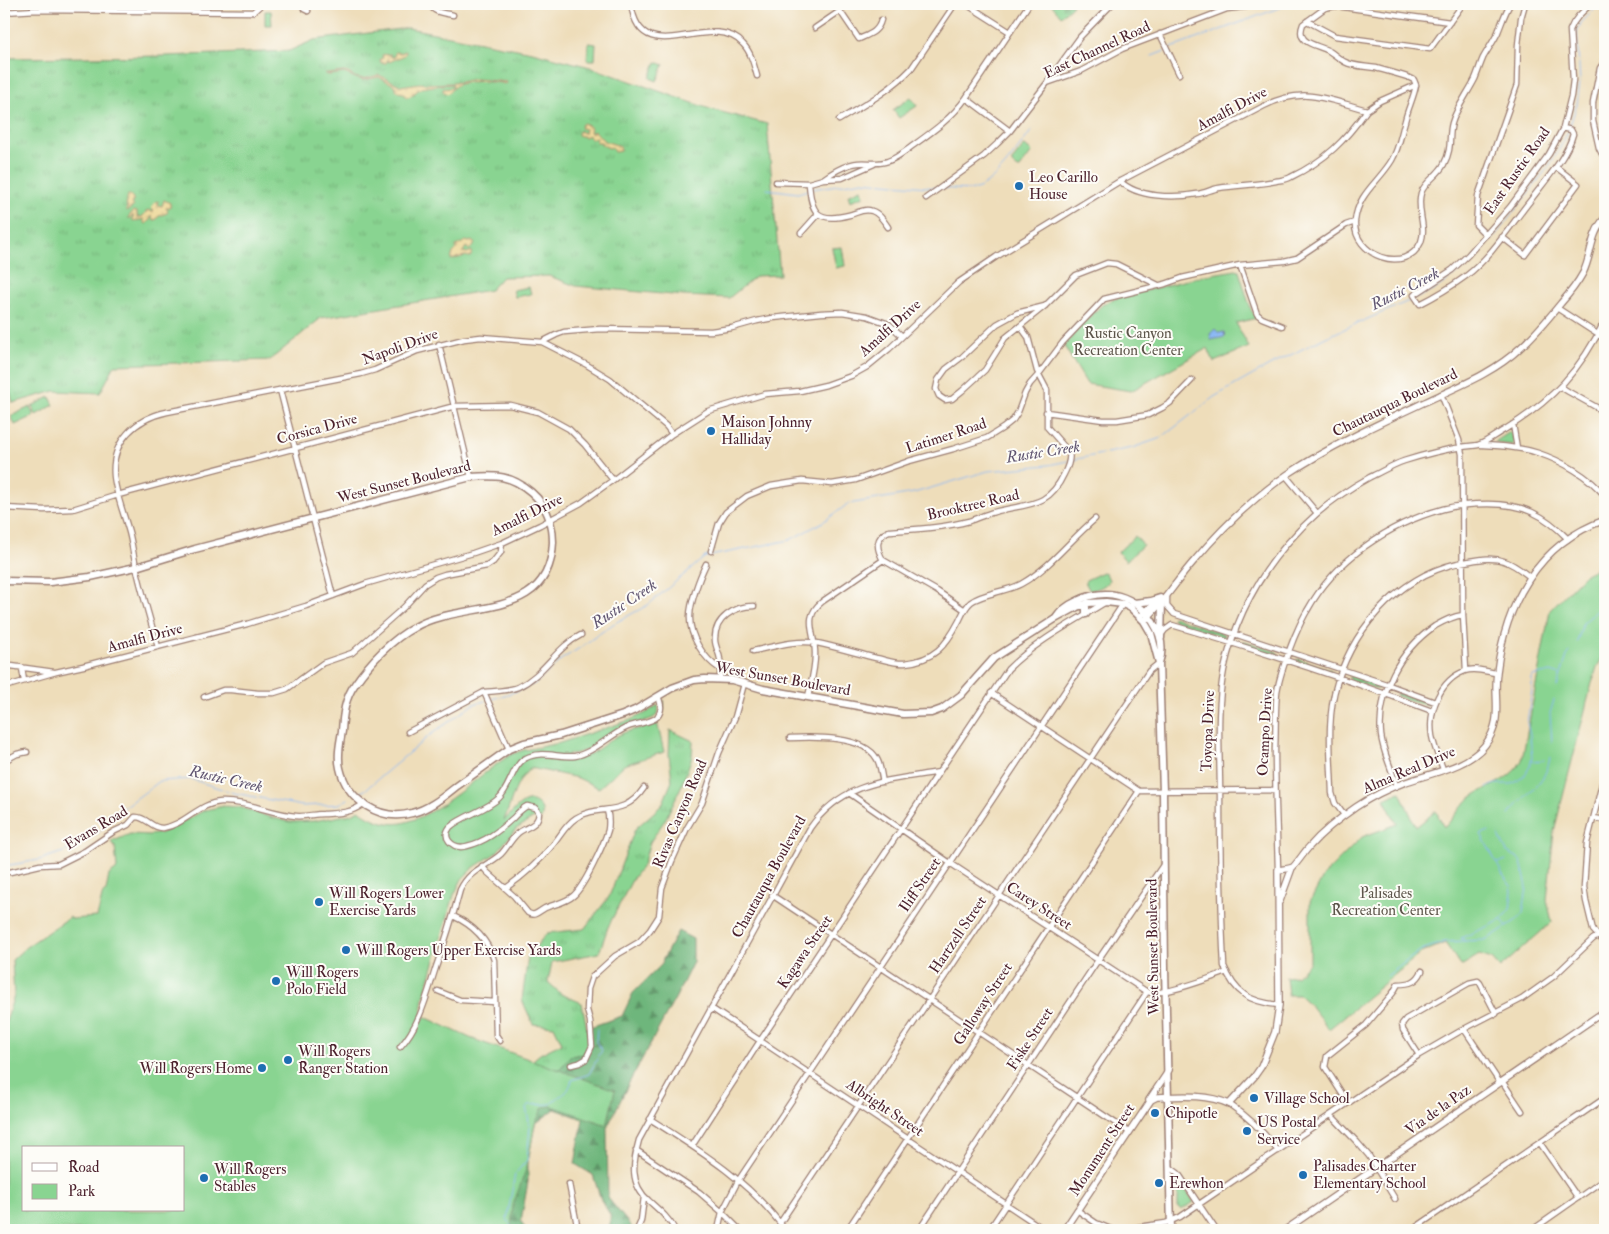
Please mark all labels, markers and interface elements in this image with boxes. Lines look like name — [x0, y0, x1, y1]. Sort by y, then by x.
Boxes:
street label: East Channel Road — [1041, 17, 1154, 83]
street label: Amalfi Drive — [1193, 83, 1270, 136]
street label: East Rustic Road — [1480, 123, 1555, 219]
place label: Leo Carillo House — [1029, 168, 1098, 204]
marker: Leo Carillo House — [1013, 180, 1025, 192]
water label: Rustic Creek — [1366, 263, 1443, 315]
street label: Amalfi Drive — [854, 295, 925, 361]
park label: Rustic Canyon Recreation Center — [1073, 324, 1183, 360]
street label: Napoli Drive — [359, 325, 441, 370]
street label: Chautauqua Boulevard — [1329, 364, 1461, 442]
street label: Corsica Drive — [275, 409, 359, 449]
place label: Maison Johnny Halliday — [721, 413, 812, 449]
street label: Latimer Road — [903, 414, 989, 458]
marker: Maison Johnny Halliday — [705, 425, 717, 437]
water label: Rustic Creek — [1004, 436, 1082, 468]
street label: West Sunset Boulevard — [334, 456, 473, 508]
street label: Brooktree Road — [925, 485, 1022, 525]
street label: Amalfi Drive — [487, 490, 566, 541]
water label: Rustic Creek — [587, 575, 661, 634]
street label: Amalfi Drive — [104, 619, 185, 657]
street label: West Sunset Boulevard — [713, 658, 853, 700]
street label: Ocampo Drive — [1253, 687, 1278, 777]
street label: Toyopa Drive — [1197, 690, 1220, 772]
street label: Alma Real Drive — [1359, 742, 1458, 798]
street label: Rivas Canyon Road — [649, 756, 712, 871]
water label: Rustic Creek — [186, 761, 265, 797]
street label: Evans Road — [61, 801, 132, 854]
street label: Chautauqua Boulevard — [728, 812, 811, 941]
street label: Iliff Street — [895, 854, 945, 916]
street label: Carey Street — [1002, 878, 1076, 934]
street label: West Sunset Boulevard — [1142, 878, 1164, 1017]
place label: Will Rogers Lower Exercise Yards — [328, 884, 444, 920]
park label: Palisades Recreation Center — [1331, 884, 1441, 920]
street label: Hartzell Street — [925, 893, 991, 977]
marker: Will Rogers Lower Exercise Yards — [313, 896, 325, 908]
street label: Kagawa Street — [773, 911, 837, 992]
place label: Will Rogers Upper Exercise Yards — [355, 941, 561, 961]
marker: Will Rogers Upper Exercise Yards — [340, 944, 352, 956]
street label: Galloway Street — [949, 959, 1017, 1049]
place label: Will Rogers Polo Field — [285, 963, 358, 999]
marker: Will Rogers Polo Field — [270, 975, 282, 987]
street label: Fiske Street — [1003, 1004, 1057, 1074]
place label: Will Rogers Ranger Station — [297, 1042, 388, 1078]
marker: Will Rogers Ranger Station — [282, 1054, 294, 1066]
place label: Will Rogers Home — [138, 1059, 252, 1078]
marker: Will Rogers Home — [256, 1062, 268, 1074]
street label: Albright Street — [842, 1075, 928, 1141]
street label: Via de la Paz — [1402, 1081, 1474, 1139]
place label: Village School — [1264, 1089, 1350, 1108]
marker: Village School — [1248, 1092, 1260, 1104]
street label: Monument Street — [1065, 1100, 1139, 1200]
place label: Chipotle — [1165, 1104, 1218, 1124]
marker: Chipotle — [1149, 1107, 1161, 1119]
place label: US Postal Service — [1257, 1113, 1317, 1149]
marker: US Postal Service — [1241, 1125, 1253, 1137]
legend — [22, 1146, 185, 1212]
place label: Palisades Charter Elementary School — [1313, 1157, 1426, 1193]
text: Road — [68, 1158, 100, 1177]
place label: Will Rogers Stables — [213, 1160, 286, 1196]
marker: Palisades Charter Elementary School — [1297, 1169, 1309, 1181]
marker: Will Rogers Stables — [198, 1172, 210, 1184]
place label: Erewhon — [1169, 1174, 1224, 1193]
marker: Erewhon — [1153, 1177, 1165, 1189]
text: Park — [68, 1182, 95, 1201]

